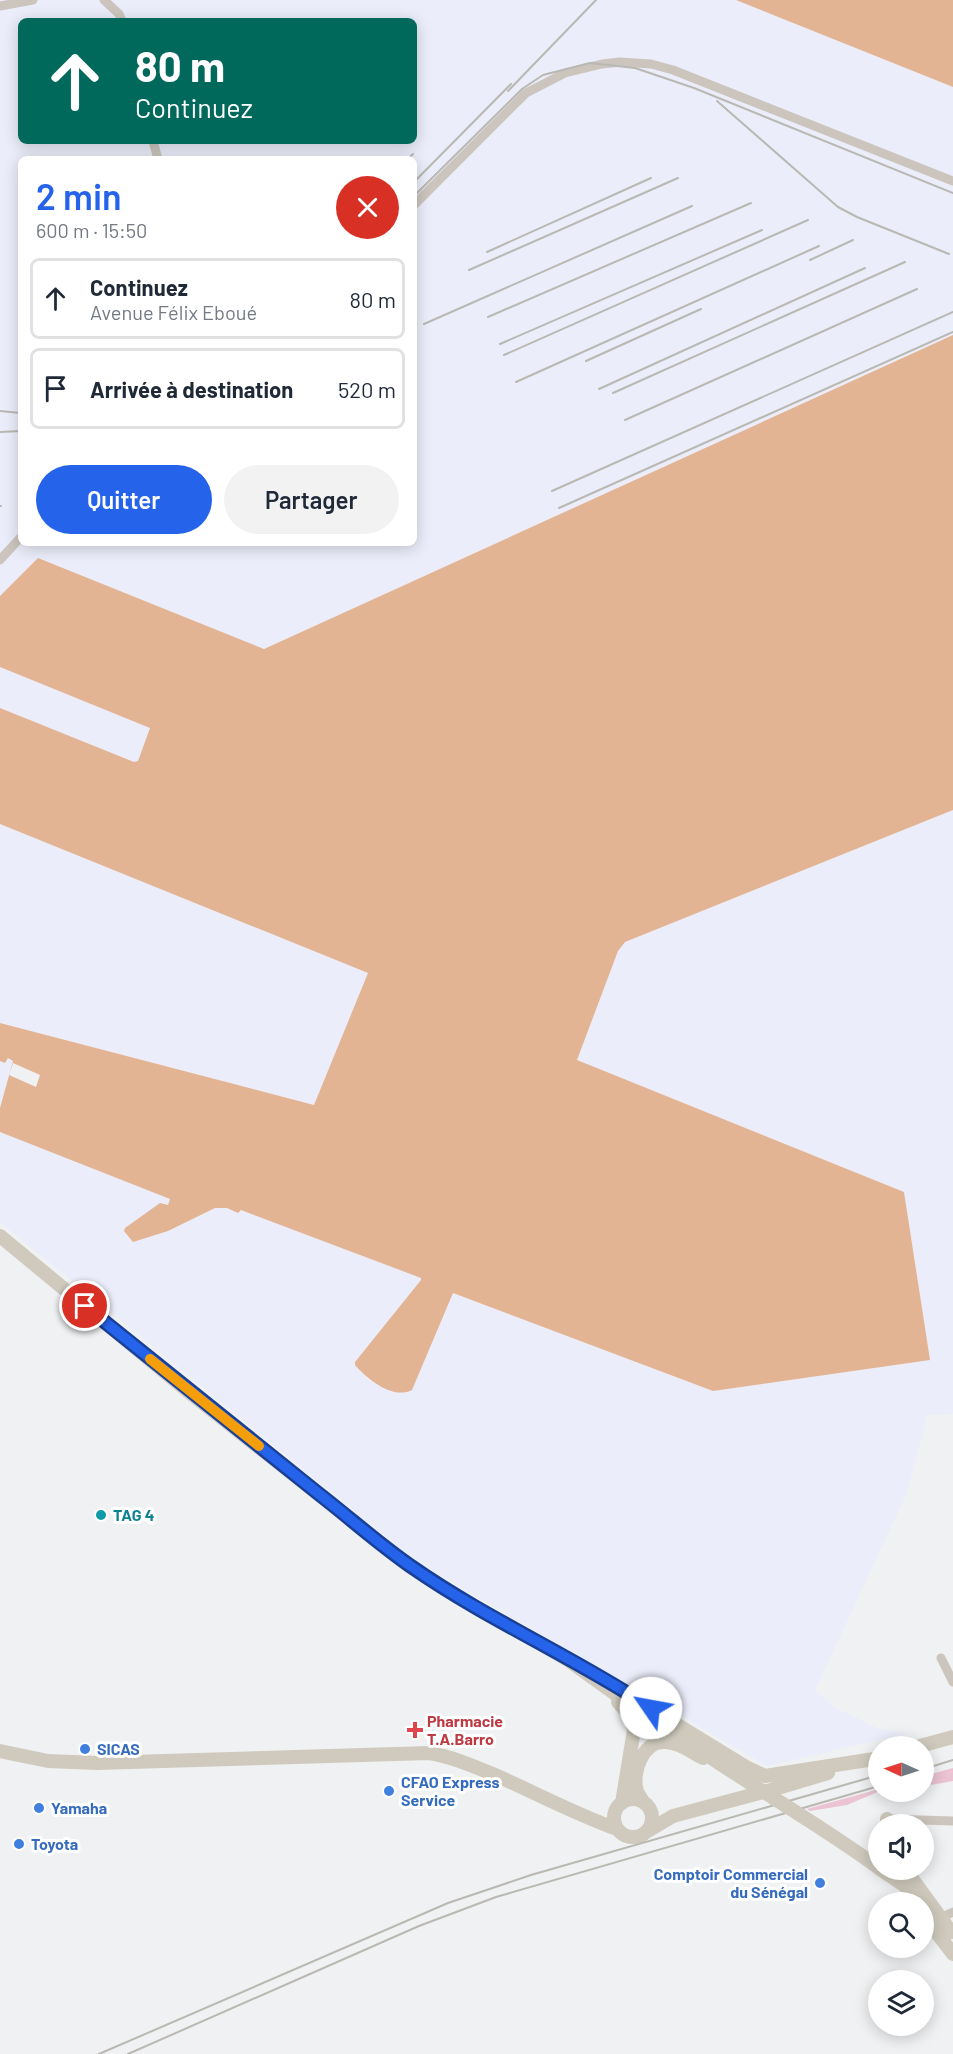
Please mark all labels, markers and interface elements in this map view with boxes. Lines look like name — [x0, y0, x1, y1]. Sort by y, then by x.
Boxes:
text: 80 m — [135, 40, 225, 90]
icon: ahead — [36, 42, 114, 120]
text: Continuez — [135, 91, 253, 123]
text: 2 min — [36, 174, 122, 217]
button: close — [336, 176, 399, 239]
text: 600 m · 15:50 — [36, 218, 147, 242]
text: Continuez — [90, 274, 188, 300]
icon: ahead — [39, 282, 72, 315]
text: 80 m — [350, 286, 396, 312]
text: Avenue Félix Eboué — [90, 300, 257, 324]
icon: arrive — [39, 372, 72, 405]
text: Arrivée à destination — [90, 376, 293, 402]
text: 520 m — [338, 376, 396, 402]
button: Quitter — [36, 465, 212, 534]
button: Partager — [224, 465, 399, 534]
pin — [59, 1280, 110, 1331]
icon: arrive — [68, 1289, 101, 1322]
place label: TAG 4 — [113, 1505, 154, 1524]
marker: TAG 4 — [94, 1508, 108, 1522]
position arrow — [619, 1676, 683, 1740]
place label: Pharmacie T.A.Barro — [427, 1711, 503, 1748]
marker: Pharmacie T.A.Barro — [408, 1723, 422, 1737]
north arrow — [868, 1736, 934, 1802]
map controls — [868, 1736, 934, 2036]
place label: SICAS — [97, 1739, 140, 1758]
marker: SICAS — [78, 1742, 92, 1756]
place label: CFAO Express Service — [401, 1772, 500, 1809]
marker: CFAO Express Service — [382, 1784, 396, 1798]
place label: Yamaha — [51, 1798, 107, 1817]
marker: Yamaha — [32, 1801, 46, 1815]
button: sound — [868, 1814, 934, 1880]
place label: Toyota — [31, 1834, 78, 1853]
marker: Toyota — [12, 1837, 26, 1851]
place label: Comptoir Commercial du Sénégal — [654, 1864, 808, 1901]
marker: Comptoir Commercial du Sénégal — [813, 1876, 827, 1890]
button: search — [868, 1892, 934, 1958]
button: layers — [868, 1970, 934, 2036]

